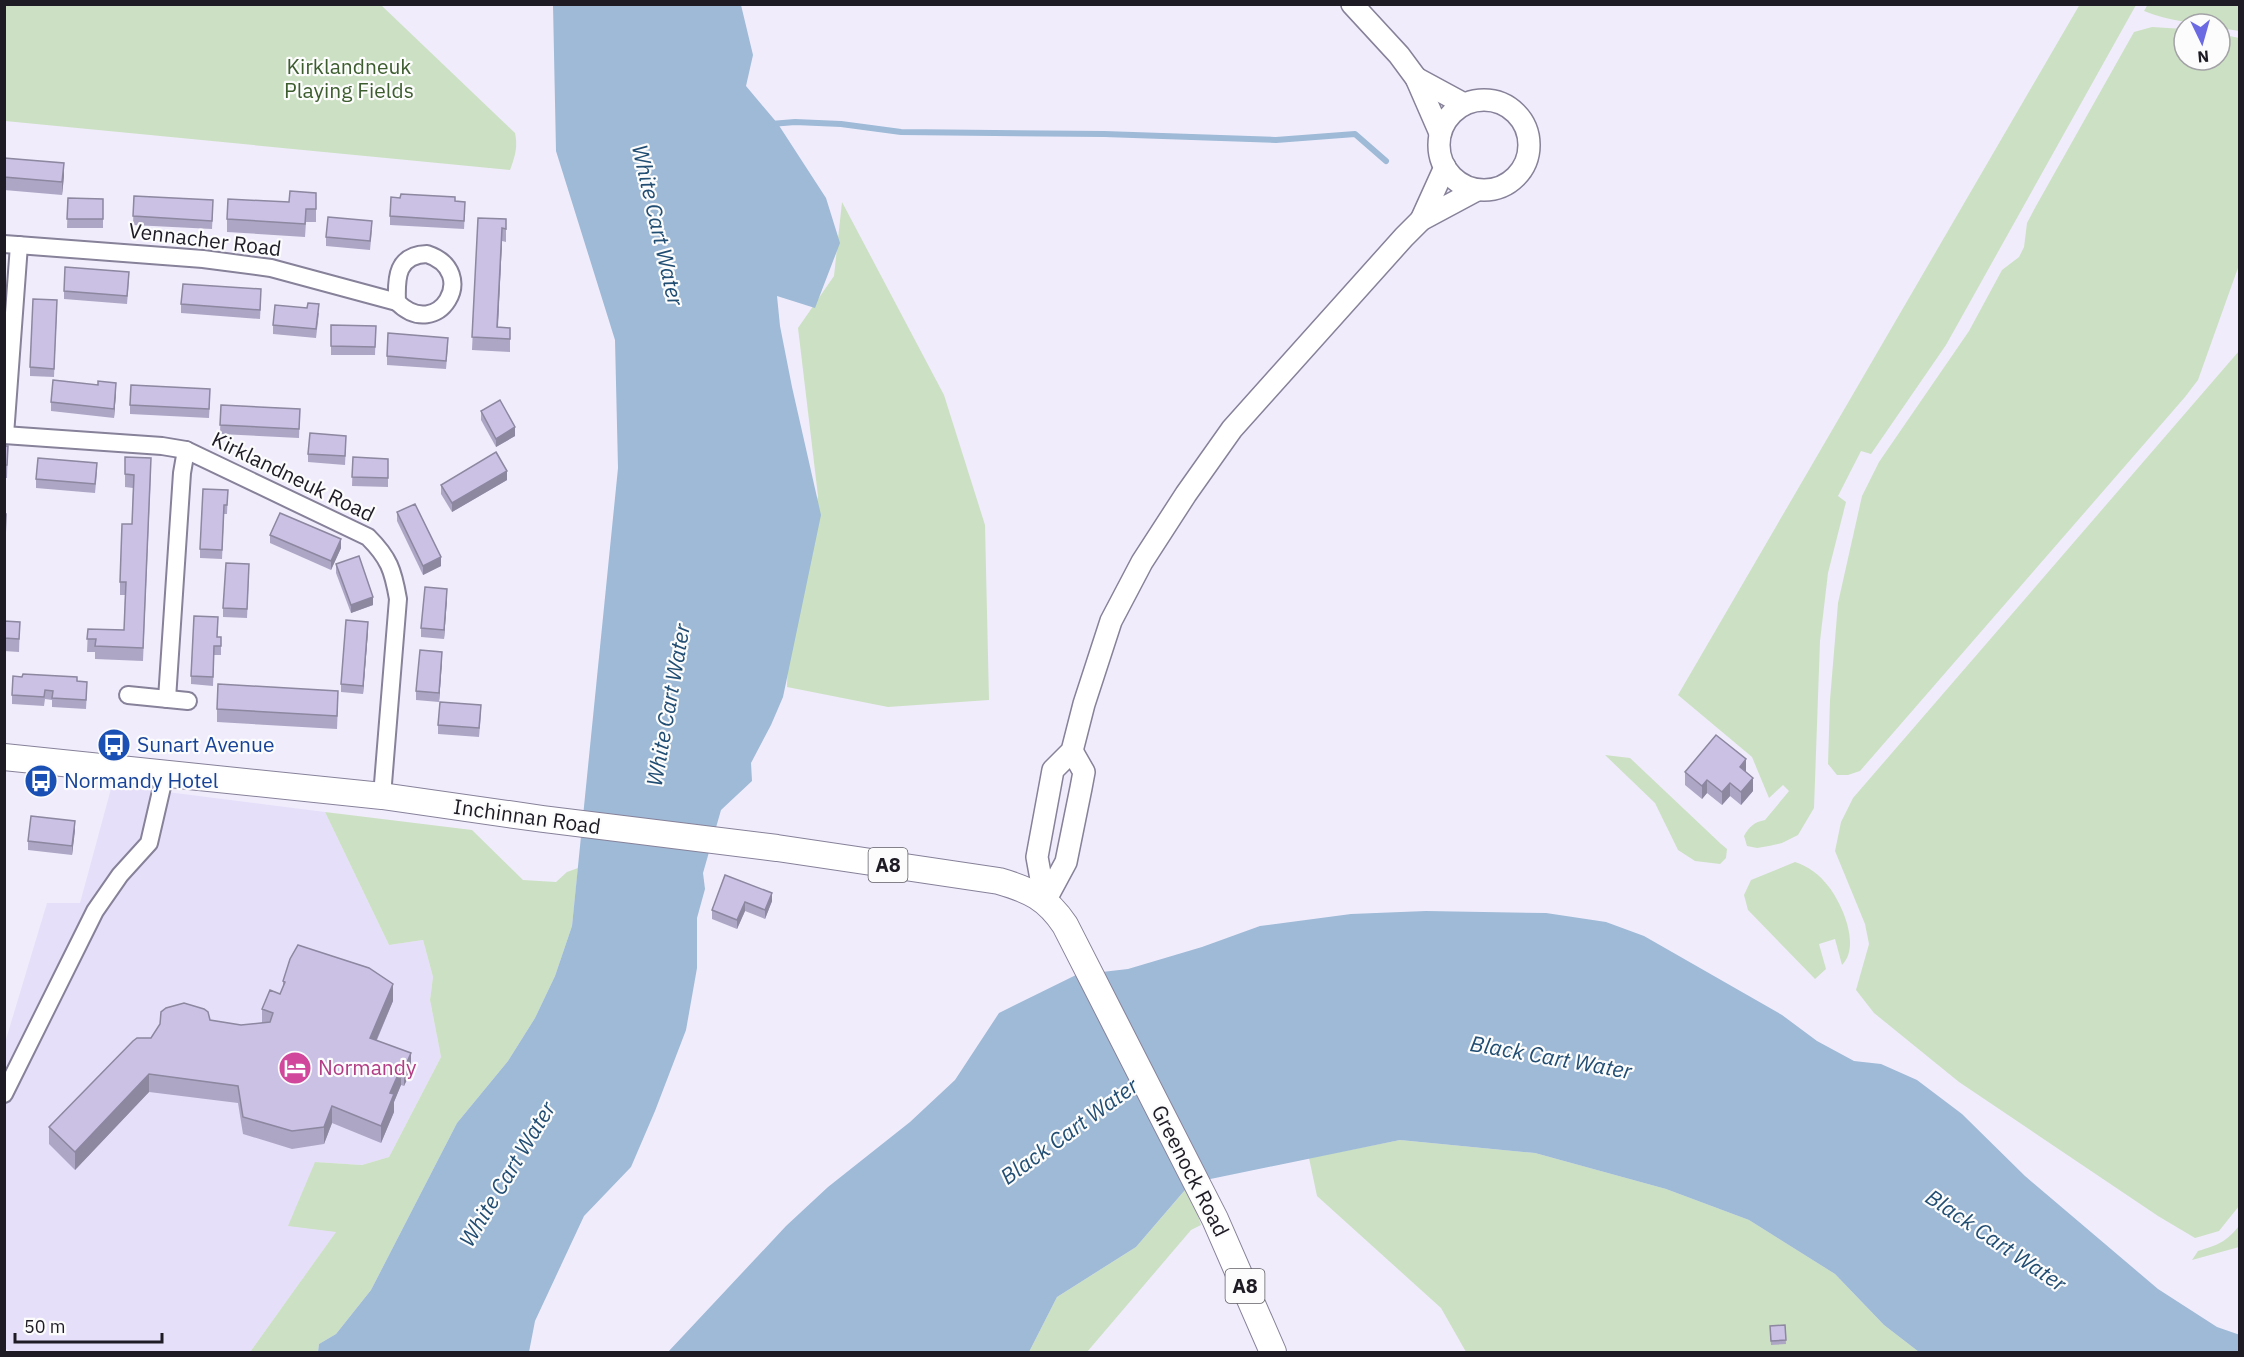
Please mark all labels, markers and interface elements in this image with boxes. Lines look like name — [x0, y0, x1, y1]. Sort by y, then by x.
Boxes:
north arrow — [2172, 12, 2232, 72]
text: N — [2197, 46, 2210, 67]
park label: Kirklandneuk Playing Fields — [284, 52, 414, 104]
water label: White Cart Water — [626, 142, 691, 309]
street label: Vennacher Road — [127, 216, 283, 262]
street label: Kirklandneuk Road — [207, 424, 380, 528]
water label: White Cart Water — [639, 620, 696, 788]
bus stop icon: Sunart Avenue — [96, 727, 132, 763]
place label: Sunart Avenue — [137, 730, 275, 758]
bus stop icon: Normandy Hotel — [23, 763, 59, 799]
place label: Normandy Hotel — [64, 766, 219, 794]
street label: Inchinnan Road — [452, 792, 603, 840]
road number: A8 — [868, 848, 908, 882]
water label: Black Cart Water — [1468, 1028, 1635, 1085]
hotel icon: Normandy — [277, 1050, 313, 1086]
place label: Normandy — [318, 1053, 417, 1081]
water label: Black Cart Water — [994, 1070, 1144, 1190]
water label: White Cart Water — [452, 1095, 562, 1252]
street label: Greenock Road — [1146, 1100, 1236, 1241]
water label: Black Cart Water — [1920, 1182, 2073, 1298]
road number: A8 — [1226, 1269, 1264, 1303]
scale bar — [15, 1306, 162, 1344]
text: 50 m — [24, 1315, 66, 1338]

